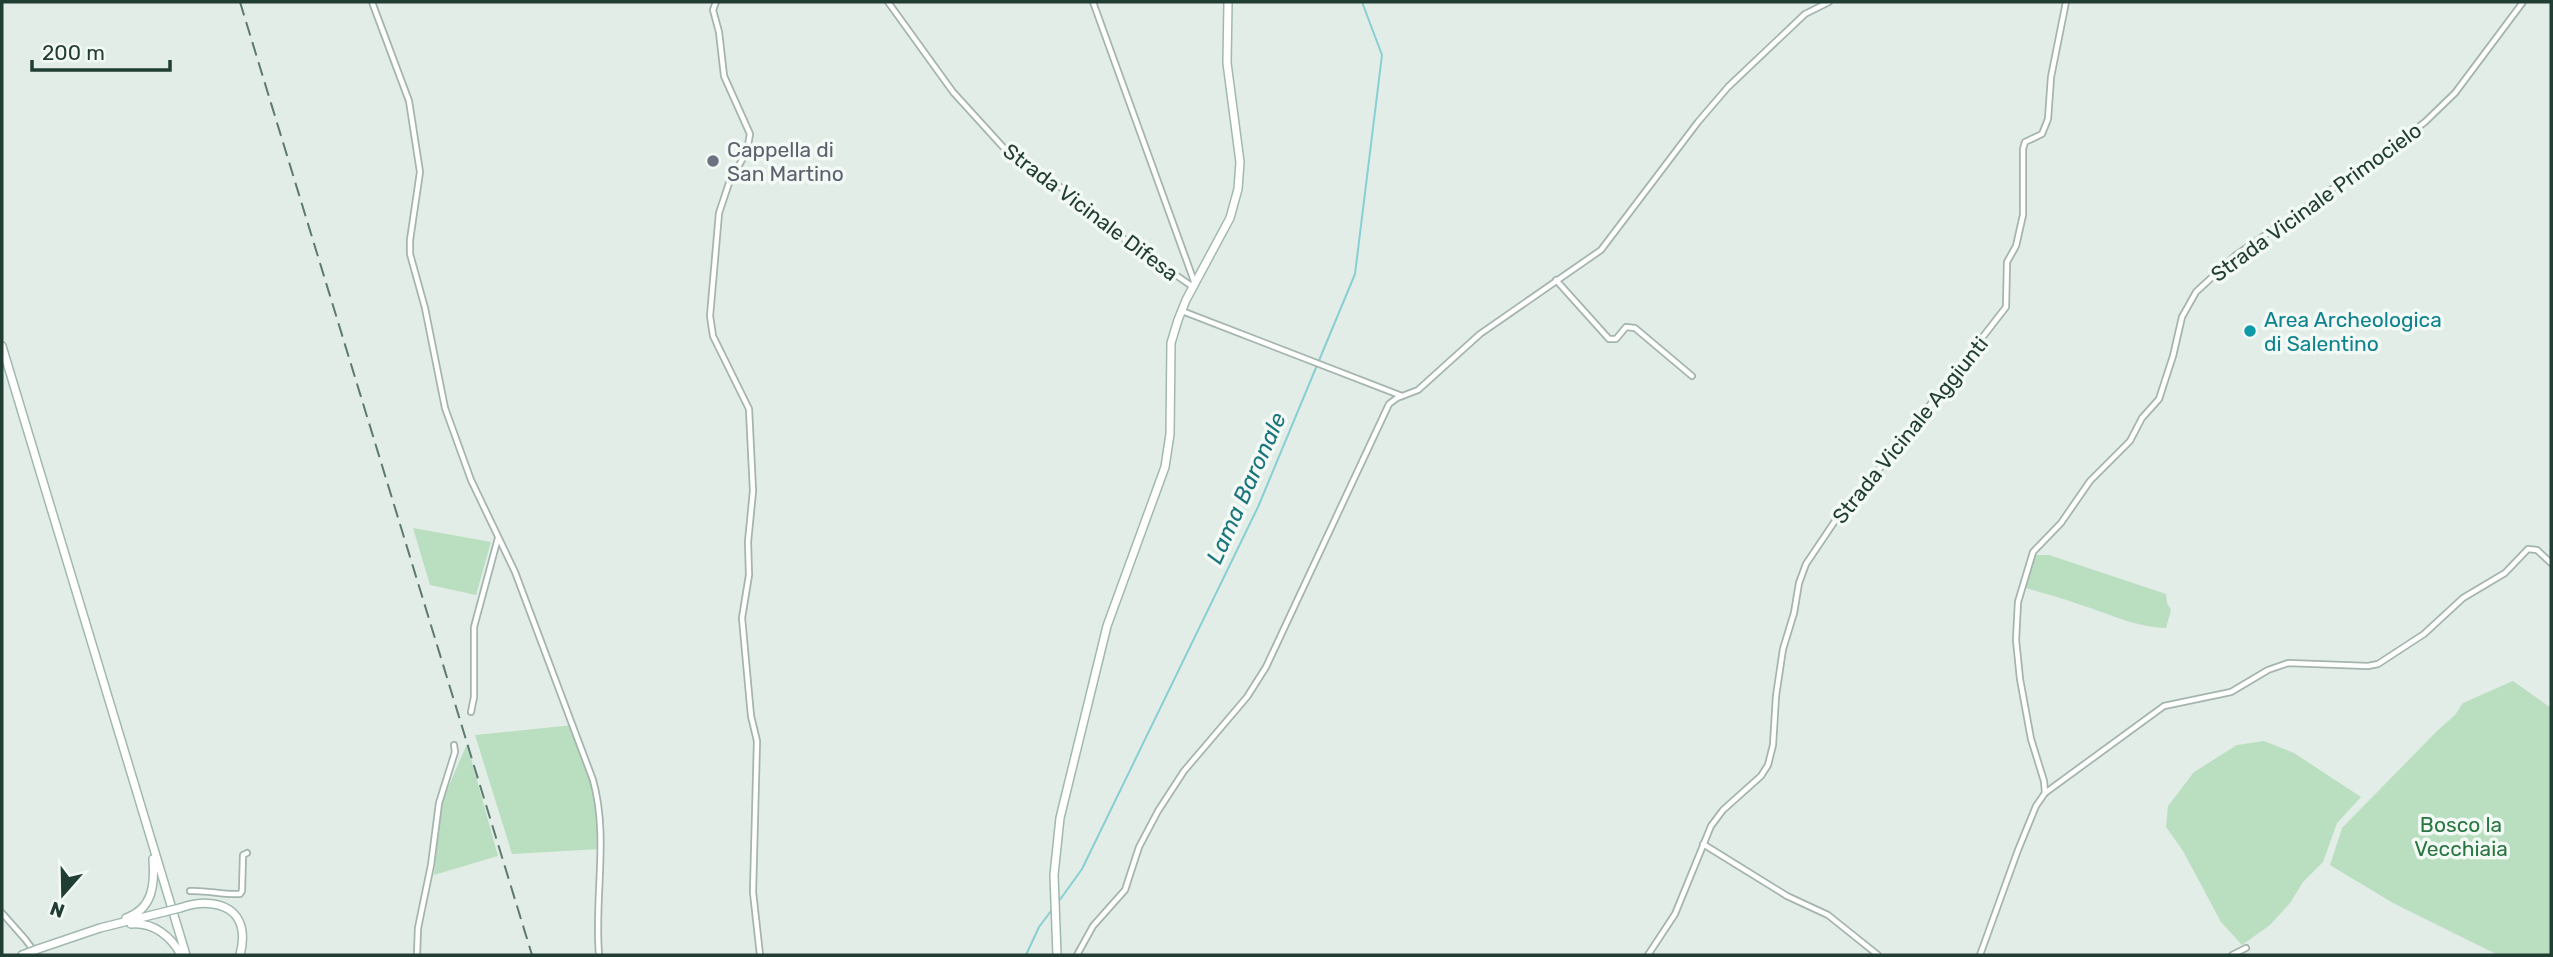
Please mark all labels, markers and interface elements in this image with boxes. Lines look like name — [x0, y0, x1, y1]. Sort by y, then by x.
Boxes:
scale bar — [32, 28, 170, 72]
text: 200 m — [42, 40, 105, 65]
street label: Strada Vicinale Primocielo — [2206, 117, 2426, 287]
place label: Cappella di San Martino — [727, 137, 844, 186]
street label: Strada Vicinale Difesa — [999, 138, 1183, 286]
marker: Cappella di San Martino — [705, 153, 721, 169]
place label: Area Archeologica di Salentino — [2264, 307, 2442, 356]
marker: Area Archeologica di Salentino — [2242, 323, 2258, 339]
street label: Strada Vicinale Aggiunti — [1827, 332, 1993, 528]
water label: Lama Baronale — [1200, 408, 1292, 568]
park label: Bosco la Vecchiaia — [2414, 812, 2508, 861]
north arrow — [28, 859, 98, 929]
text: N — [47, 896, 68, 923]

